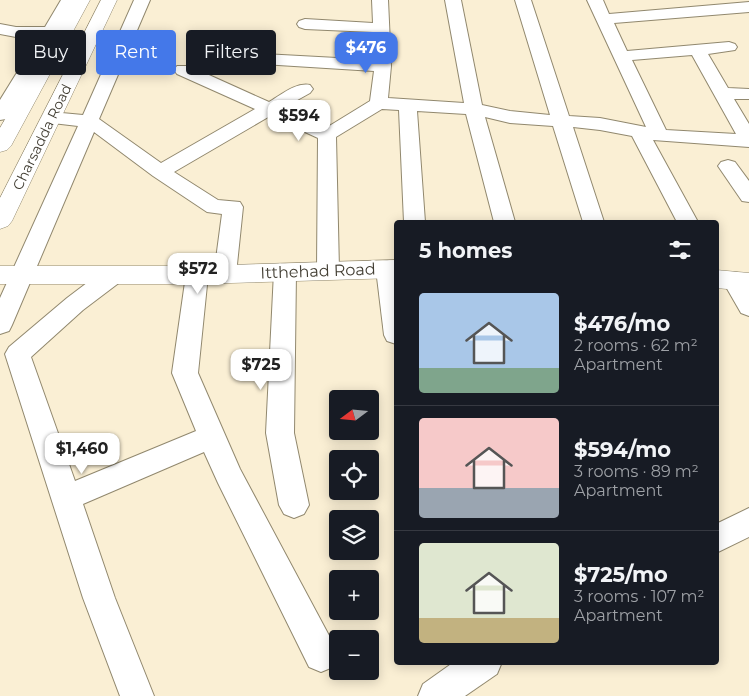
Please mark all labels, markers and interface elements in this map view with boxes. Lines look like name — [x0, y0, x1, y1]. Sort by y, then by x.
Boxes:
chip: Buy — [15, 30, 86, 75]
chip: Rent — [96, 30, 176, 75]
chip: Filters — [186, 30, 276, 75]
pin: $476 — [336, 32, 396, 74]
text: $476 — [346, 38, 386, 57]
street label: Charsadda Road — [9, 81, 75, 193]
pin: $594 — [269, 100, 329, 142]
text: $594 — [279, 106, 319, 125]
icon: filters — [666, 236, 694, 264]
text: 5 homes — [419, 238, 512, 263]
pin: $572 — [168, 252, 228, 295]
text: $572 — [179, 259, 217, 278]
street label: Itthehad Road — [260, 259, 376, 283]
text: $476/mo — [574, 311, 670, 336]
icon: home — [459, 313, 519, 373]
text: 2 rooms · 62 m² — [574, 336, 698, 355]
pin: $725 — [231, 348, 291, 391]
text: $725 — [242, 355, 280, 374]
text: Apartment — [574, 355, 663, 374]
north arrow — [329, 390, 379, 440]
map controls — [329, 390, 379, 680]
pin: $1,460 — [41, 432, 123, 475]
text: $594/mo — [574, 437, 671, 462]
icon: home — [459, 438, 519, 498]
text: $1,460 — [56, 439, 108, 458]
button: locate — [329, 450, 379, 500]
text: 3 rooms · 89 m² — [574, 462, 699, 481]
text: Apartment — [574, 481, 663, 500]
button: layers — [329, 510, 379, 560]
text: $725/mo — [574, 562, 668, 587]
icon: home — [459, 563, 519, 623]
button: + — [329, 570, 379, 620]
text: 3 rooms · 107 m² — [574, 587, 704, 606]
text: Apartment — [574, 606, 663, 625]
button: − — [329, 630, 379, 680]

